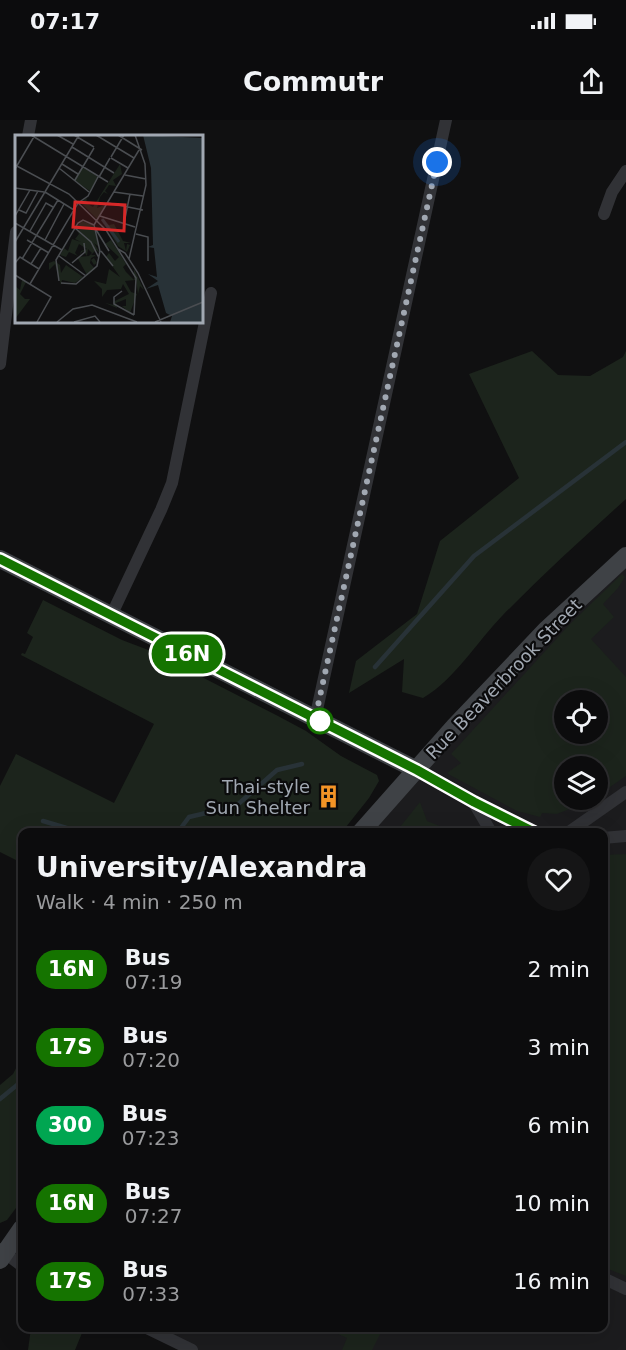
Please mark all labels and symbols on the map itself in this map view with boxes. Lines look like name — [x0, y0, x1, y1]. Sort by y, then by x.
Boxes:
inset map — [15, 135, 202, 322]
your location — [422, 147, 452, 177]
street label: Rue Beaverbrook Street — [421, 594, 586, 763]
line badge: 16N — [152, 634, 222, 674]
unlabelled marker — [307, 708, 333, 734]
place label: Thai-style Sun Shelter — [206, 776, 311, 818]
building icon: Thai-style Sun Shelter — [315, 784, 341, 810]

